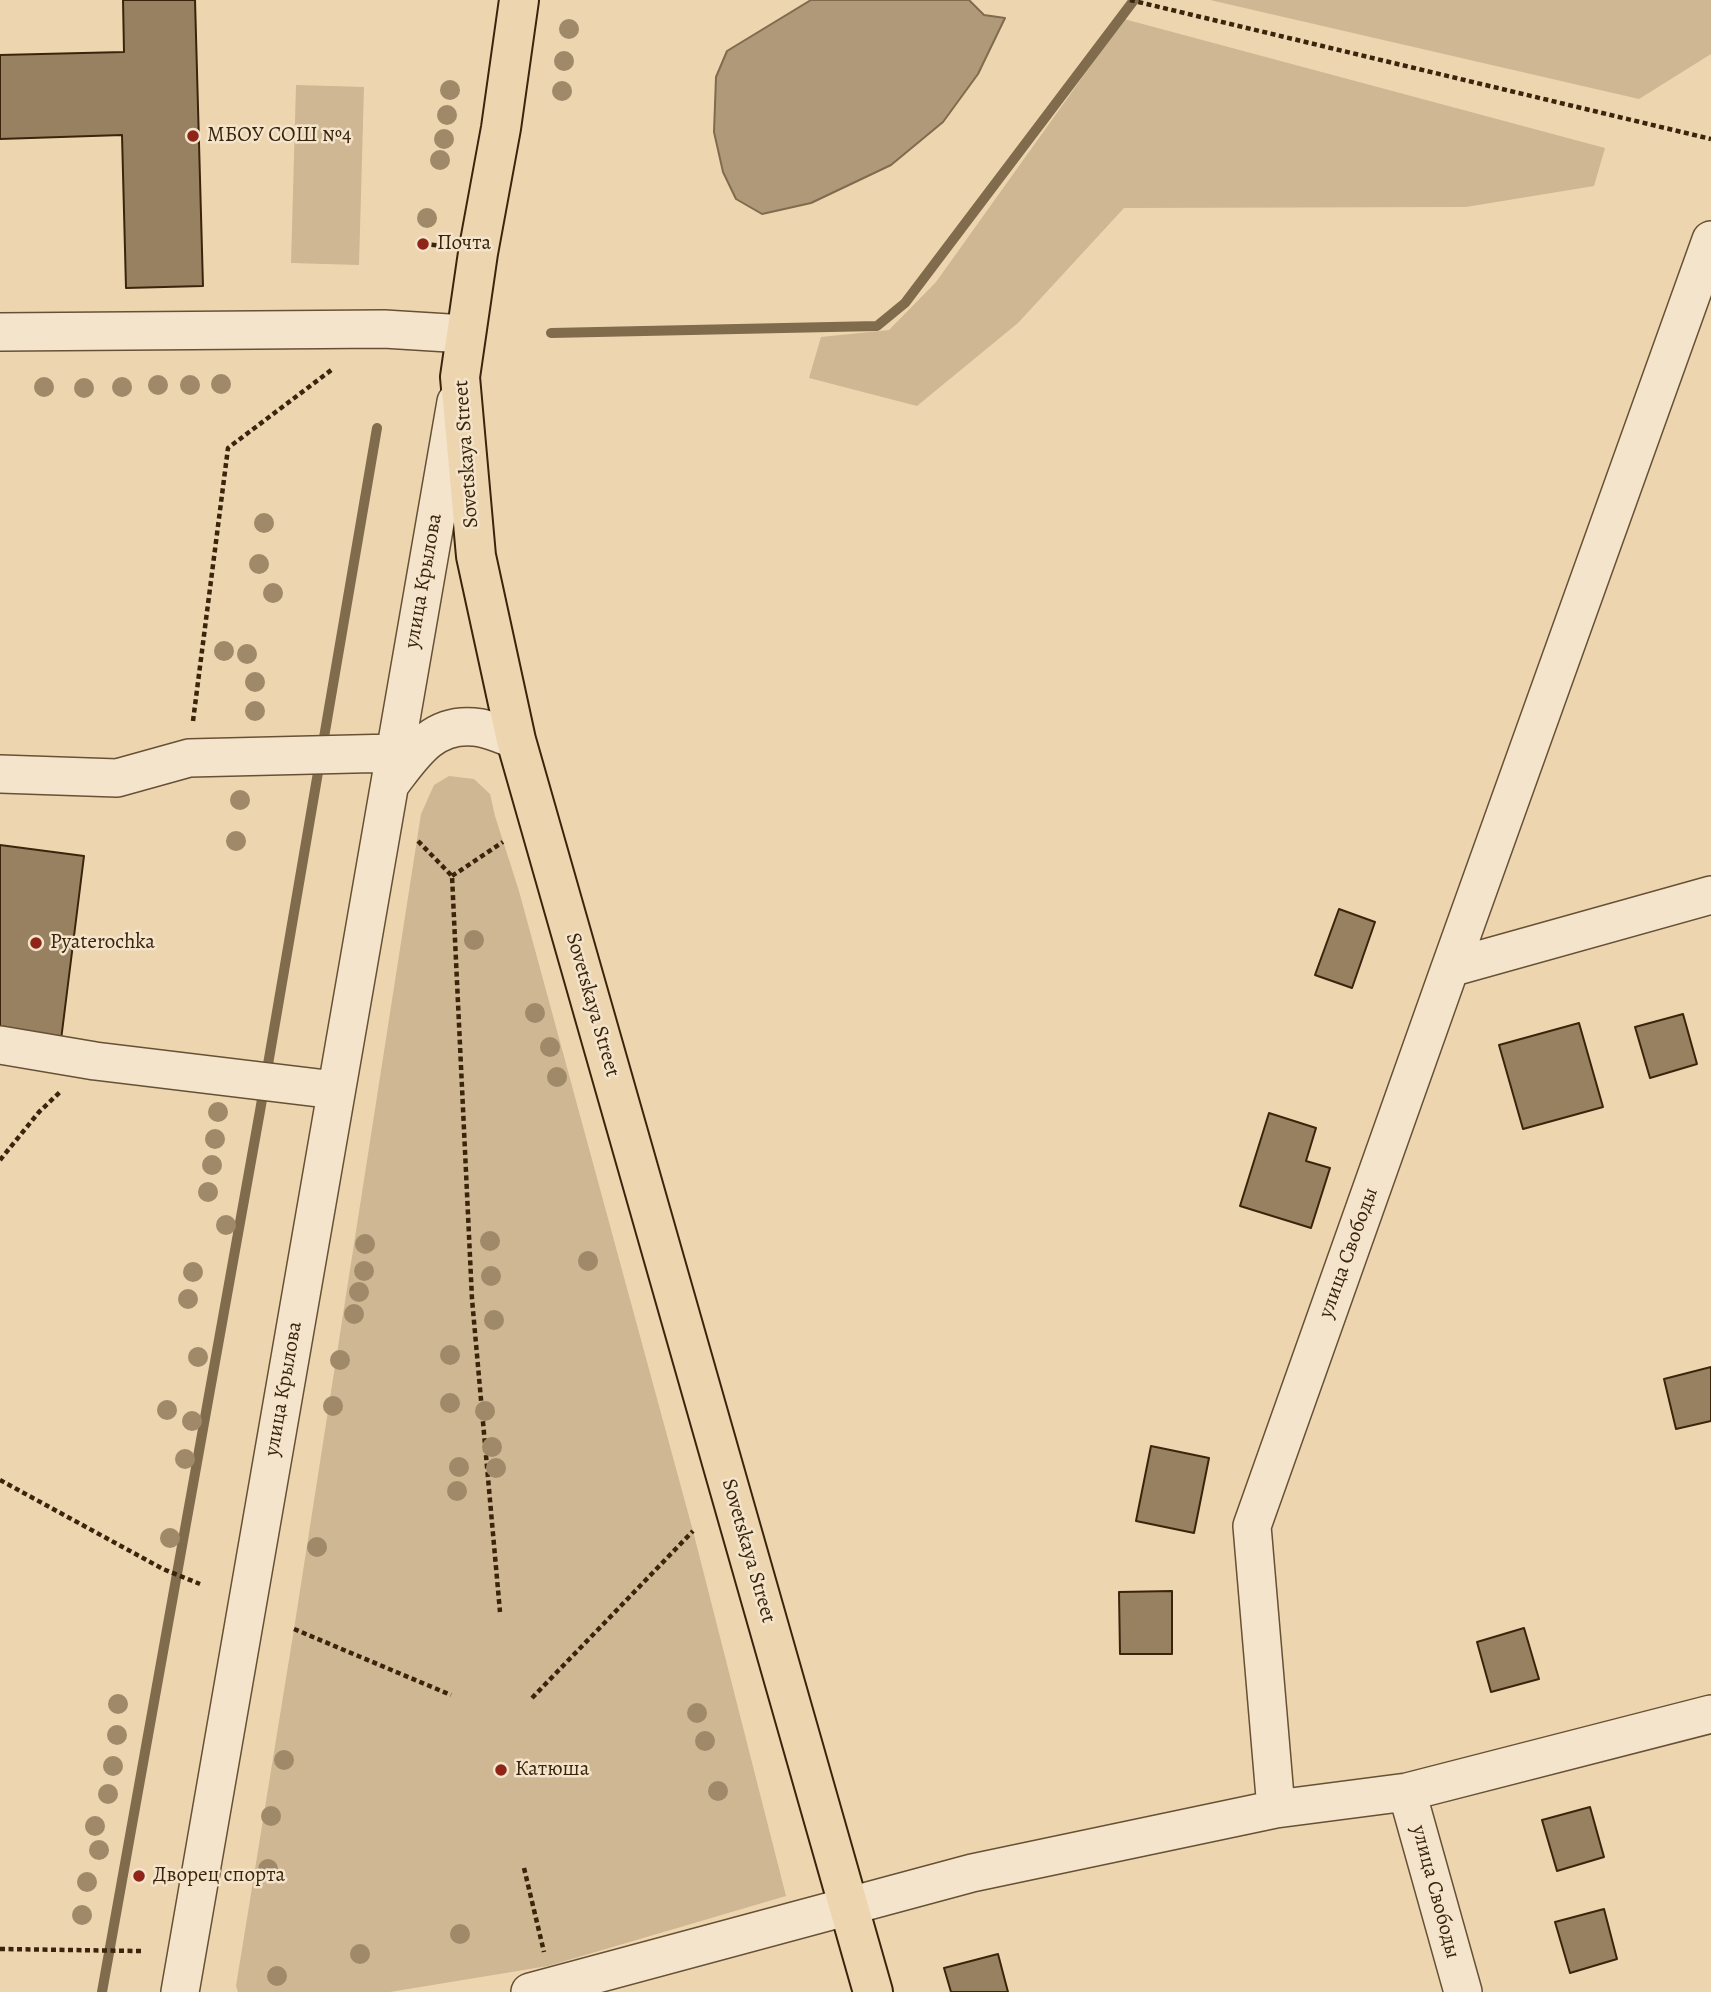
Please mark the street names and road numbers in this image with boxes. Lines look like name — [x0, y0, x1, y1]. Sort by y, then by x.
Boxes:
street label: Sovetskaya Street — [449, 379, 485, 529]
street label: улица Крылова — [400, 512, 448, 650]
street label: Sovetskaya Street — [559, 930, 625, 1080]
street label: улица Свободы — [1314, 1184, 1384, 1322]
street label: улица Крылова — [260, 1320, 308, 1458]
street label: Sovetskaya Street — [715, 1476, 781, 1626]
street label: улица Свободы — [1405, 1823, 1465, 1961]

